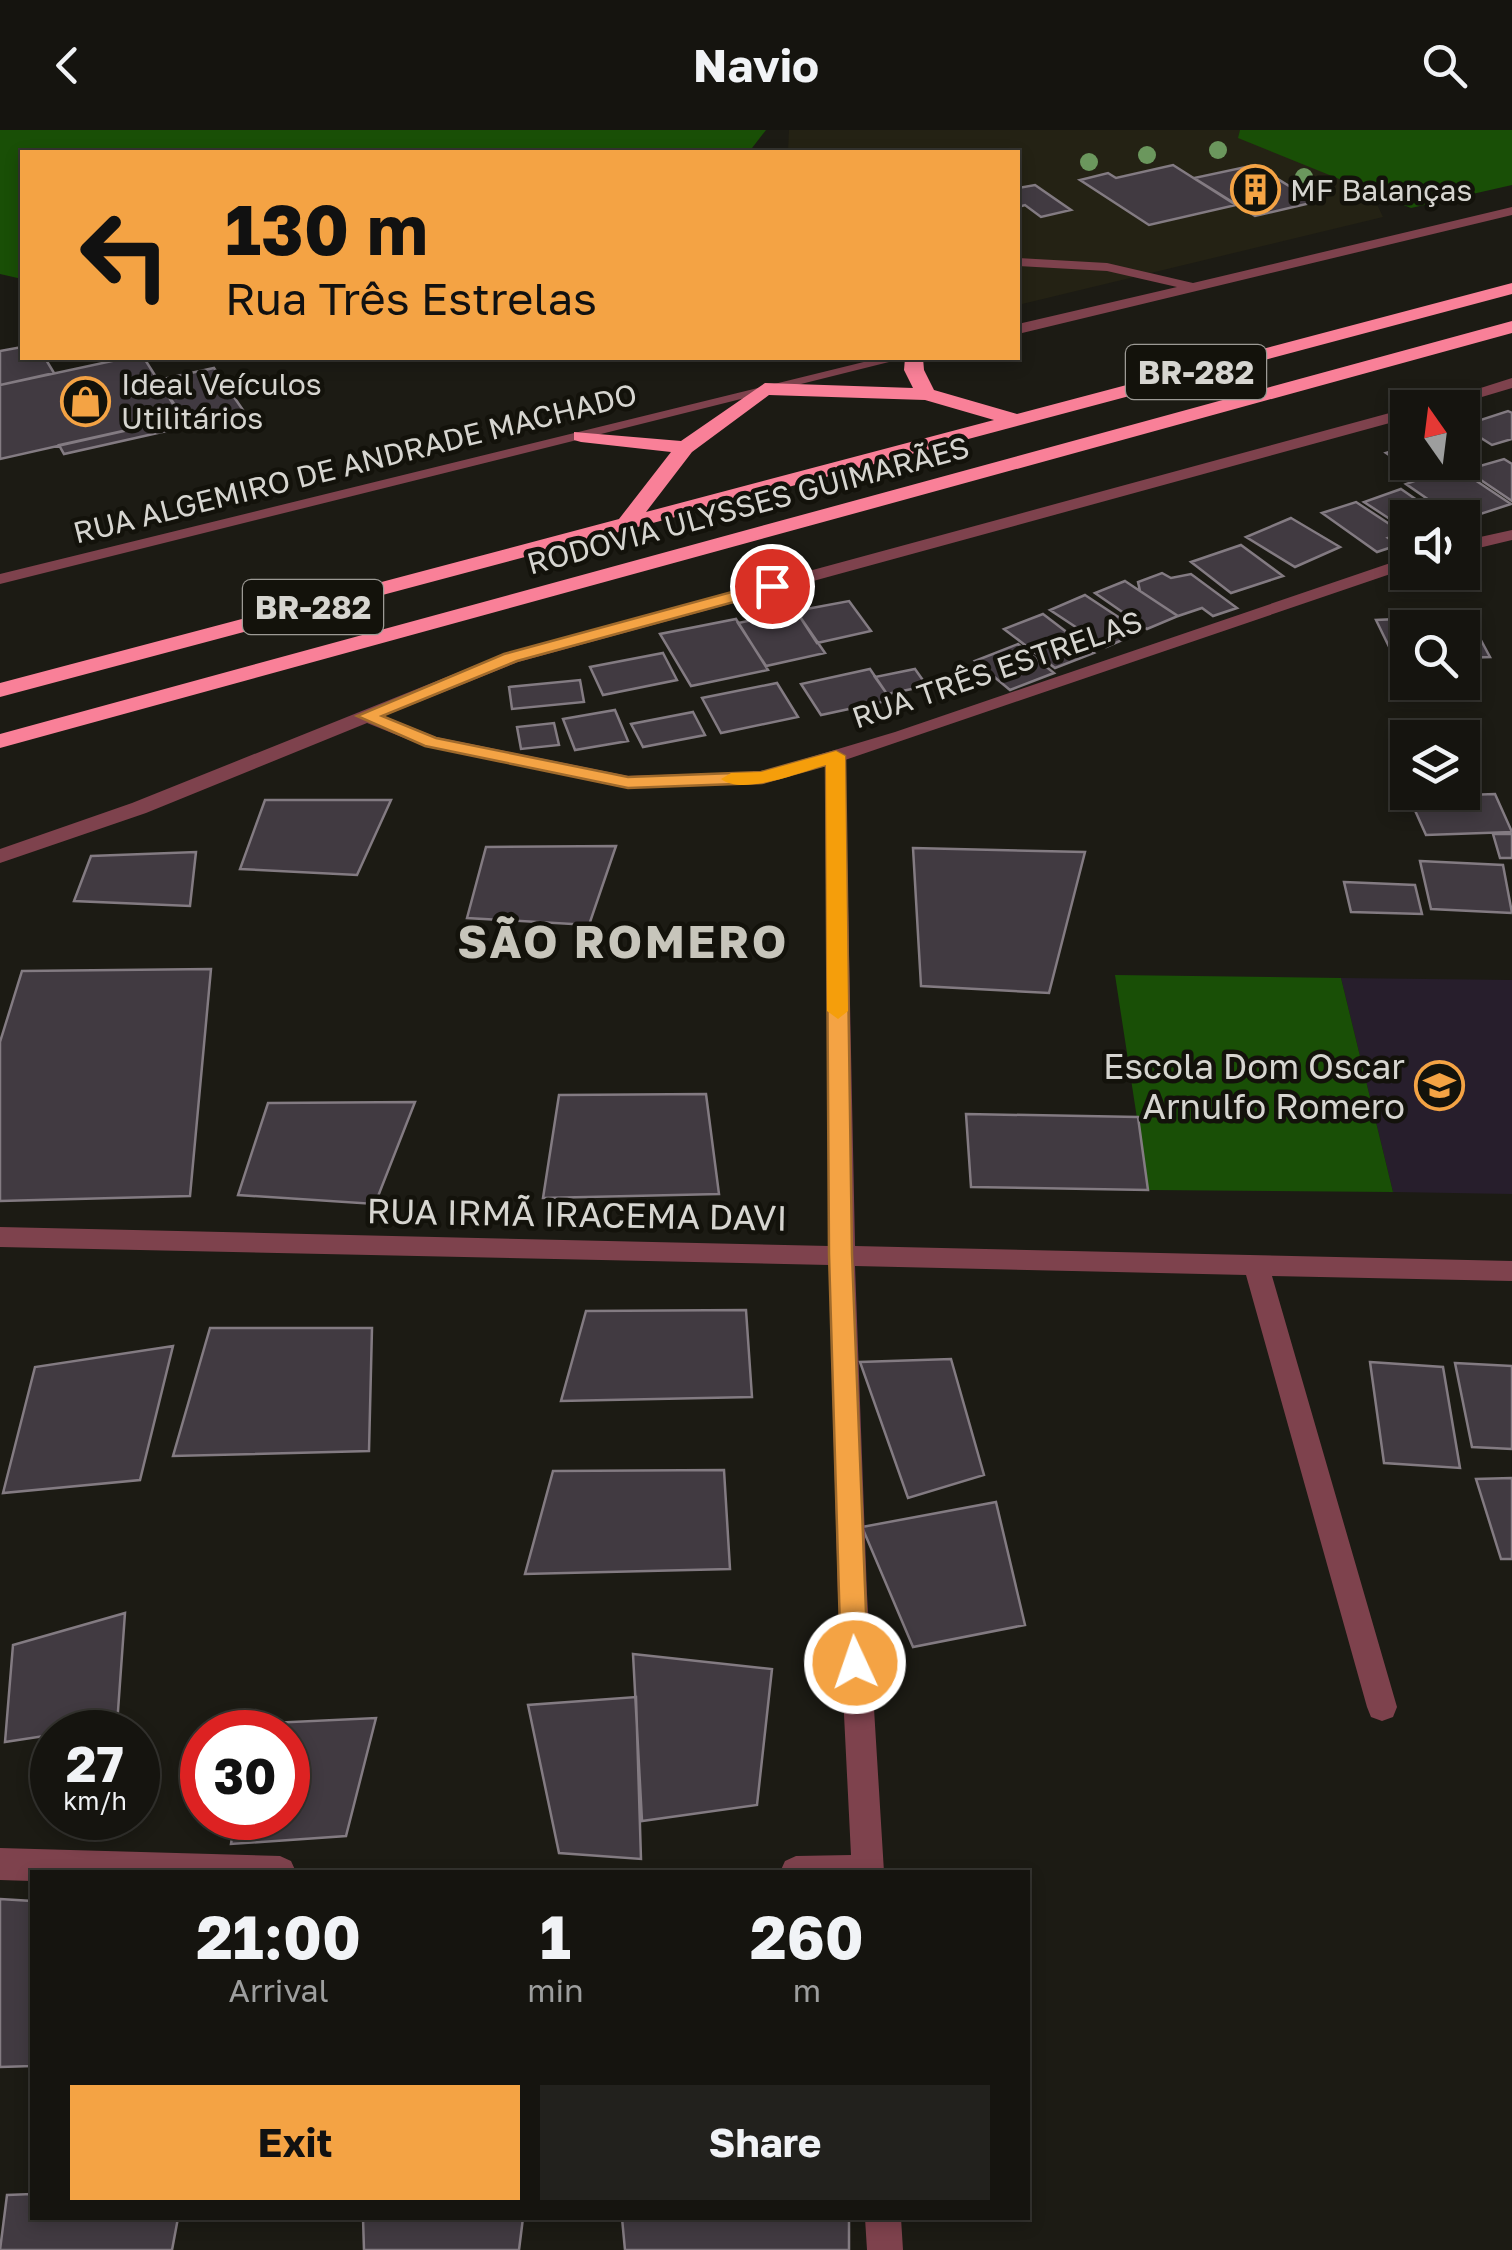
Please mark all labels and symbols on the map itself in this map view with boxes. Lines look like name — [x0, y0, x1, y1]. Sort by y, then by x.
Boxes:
building icon: MF Balanças — [1229, 164, 1281, 216]
place label: MF Balanças — [1290, 172, 1472, 208]
road number: BR-282 — [1126, 345, 1266, 399]
place label: Ideal Veículos Utilitários — [121, 366, 322, 436]
shop icon: Ideal Veículos Utilitários — [60, 375, 112, 427]
street label: RUA ALGEMIRO DE ANDRADE MACHADO — [70, 375, 640, 551]
north arrow — [1390, 390, 1480, 480]
street label: RODOVIA ULYSSES GUIMARÃES — [523, 429, 973, 581]
pin — [730, 544, 815, 629]
road number: BR-282 — [243, 580, 383, 634]
street label: RUA TRÊS ESTRELAS — [847, 602, 1147, 736]
district label: SÃO ROMERO — [457, 914, 789, 968]
place label: Escola Dom Oscar Arnulfo Romero — [1103, 1045, 1405, 1127]
school or university icon: Escola Dom Oscar Arnulfo Romero — [1414, 1060, 1466, 1112]
street label: RUA IRMÃ IRACEMA DAVI — [366, 1189, 788, 1239]
position arrow — [803, 1611, 907, 1715]
speed limit sign: 30 — [180, 1710, 310, 1840]

